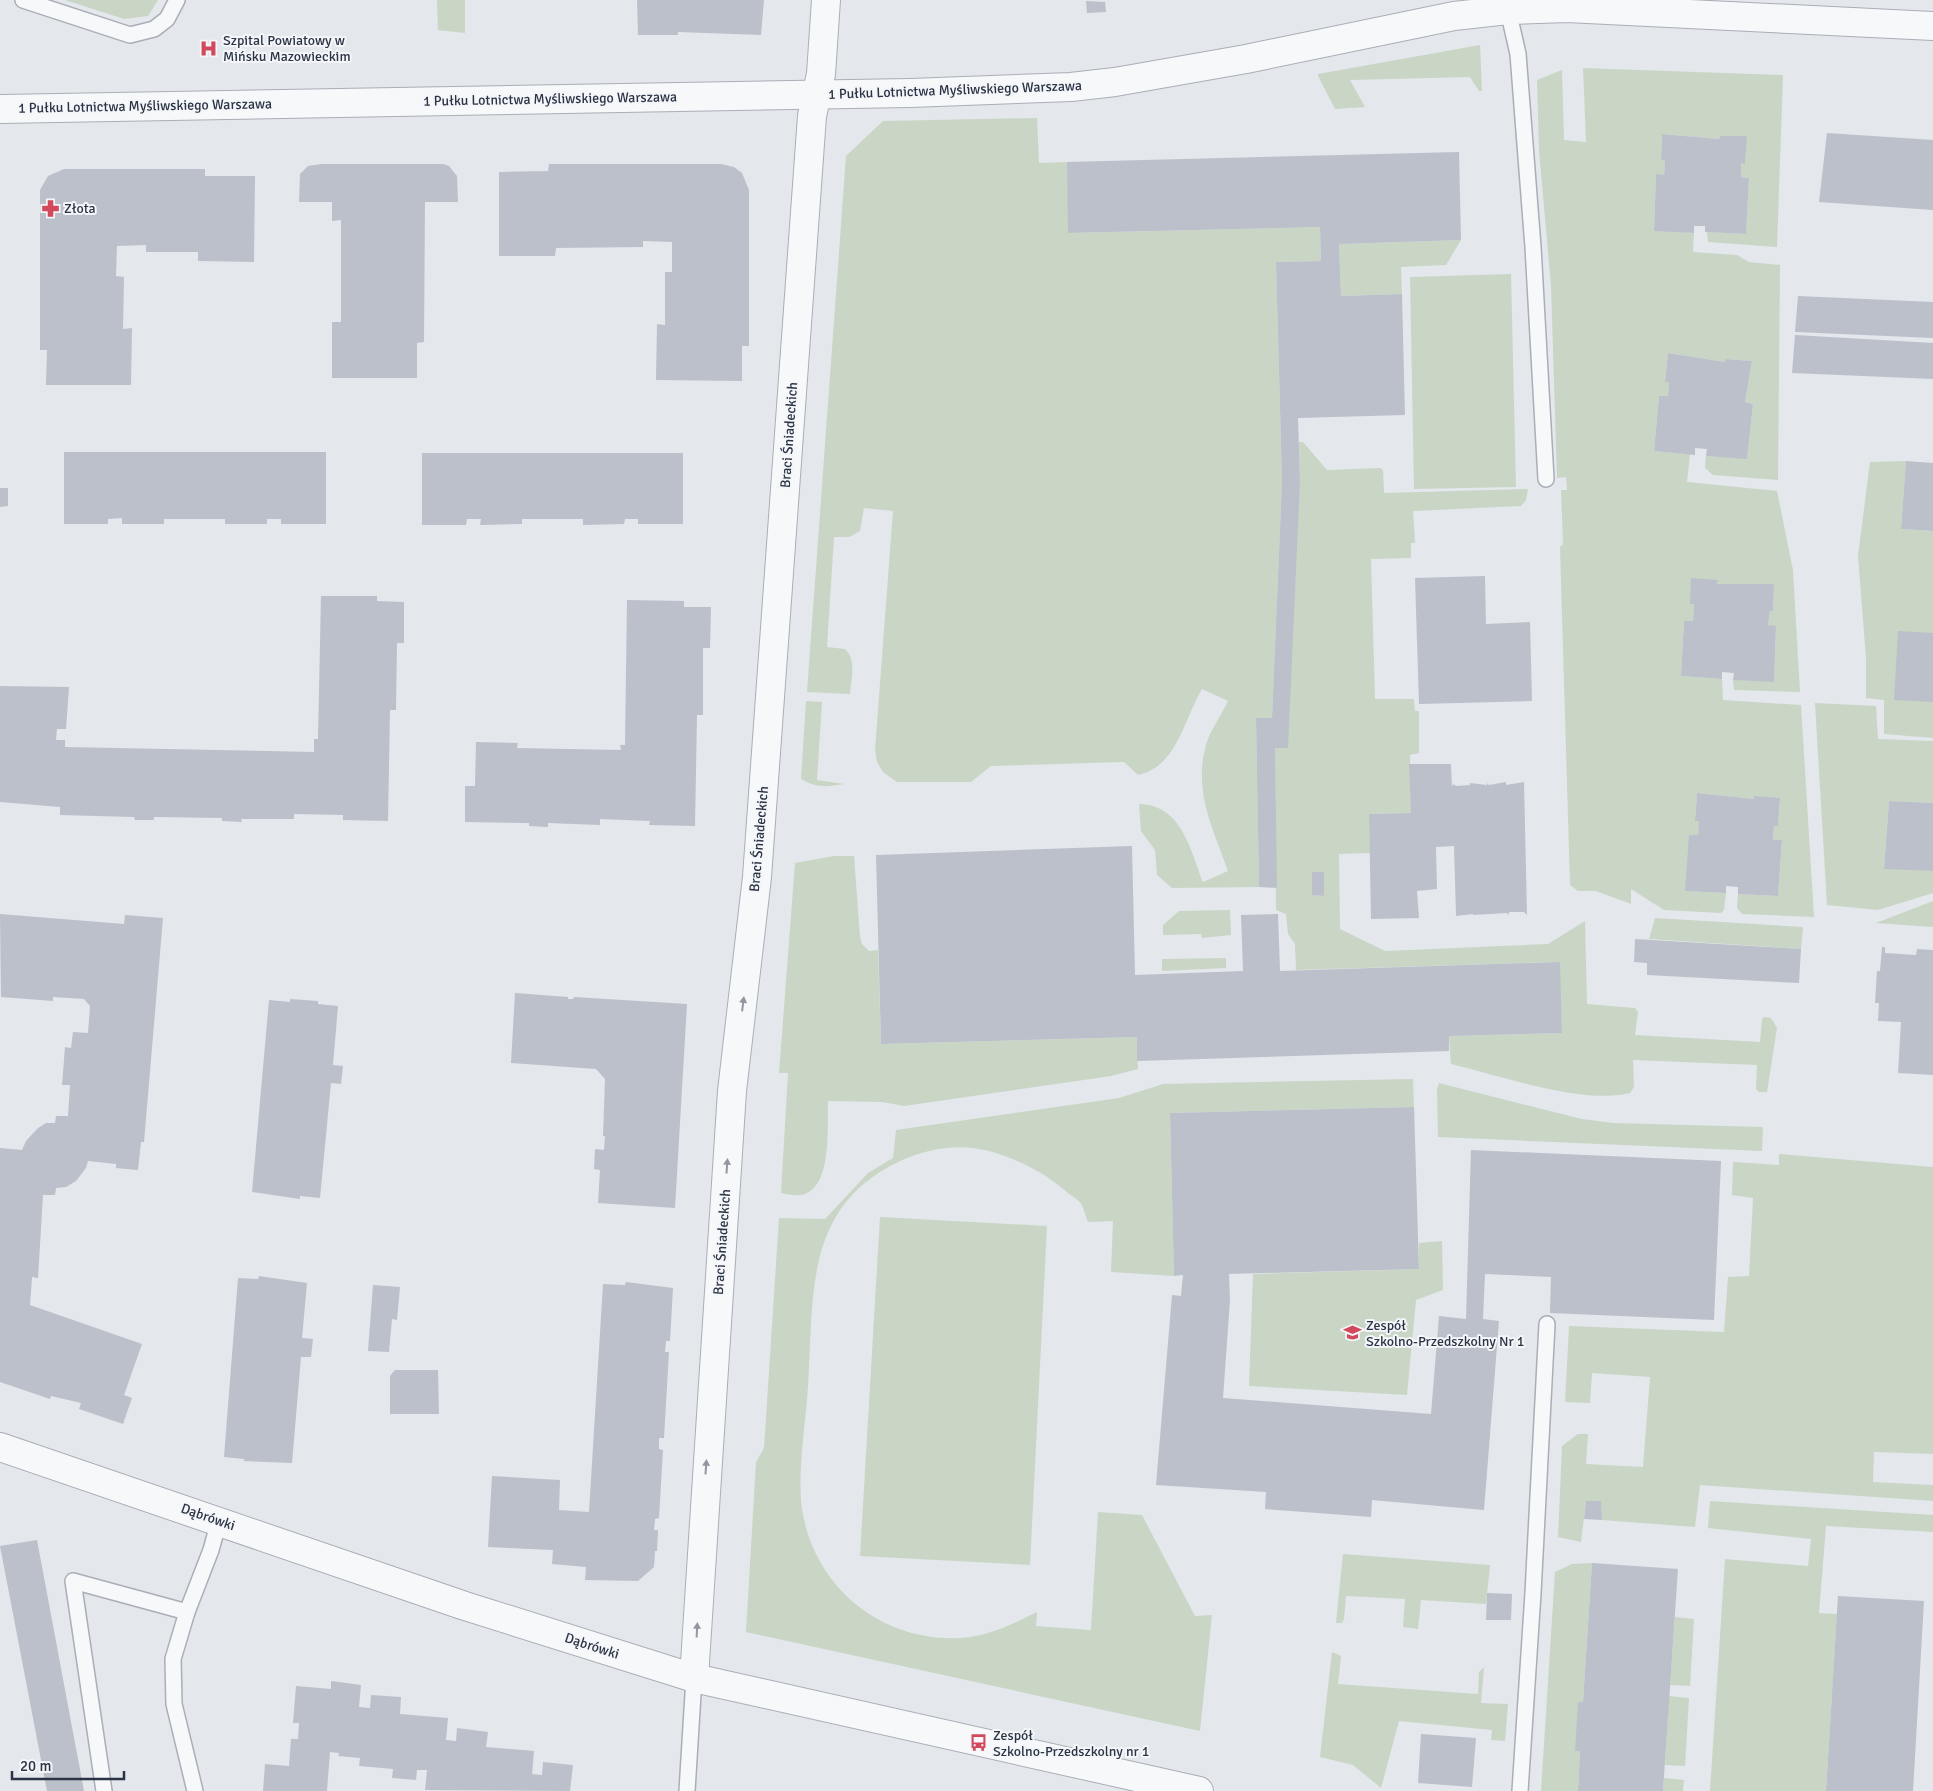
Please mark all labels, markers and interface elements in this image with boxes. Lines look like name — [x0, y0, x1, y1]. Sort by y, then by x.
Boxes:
place label: Szpital Powiatowy w Mińsku Mazowieckim — [223, 32, 351, 65]
hospital icon: Szpital Powiatowy w Mińsku Mazowieckim — [199, 38, 219, 58]
street label: 1 Pułku Lotnictwa Myśliwskiego Warszawa — [828, 77, 1082, 103]
street label: 1 Pułku Lotnictwa Myśliwskiego Warszawa — [423, 88, 677, 110]
street label: 1 Pułku Lotnictwa Myśliwskiego Warszawa — [18, 95, 272, 117]
pharmacy icon: Złota — [40, 198, 60, 218]
place label: Złota — [64, 200, 96, 217]
street label: Braci Śniadeckich — [777, 381, 801, 489]
street label: Braci Śniadeckich — [746, 785, 772, 893]
one-way arrow — [739, 996, 747, 1012]
one-way arrow — [724, 1157, 732, 1173]
street label: Braci Śniadeckich — [710, 1188, 734, 1296]
place label: Zespół Szkolno-Przedszkolny Nr 1 — [1366, 1317, 1524, 1350]
school or university icon: Zespół Szkolno-Przedszkolny Nr 1 — [1342, 1323, 1362, 1343]
one-way arrow — [703, 1459, 711, 1475]
street label: Dąbrówki — [179, 1500, 237, 1534]
one-way arrow — [693, 1621, 701, 1637]
street label: Dąbrówki — [563, 1629, 621, 1663]
place label: Zespół Szkolno-Przedszkolny nr 1 — [993, 1727, 1149, 1760]
bus stop icon: Zespół Szkolno-Przedszkolny nr 1 — [969, 1733, 989, 1753]
scale bar — [12, 1748, 125, 1780]
text: 20 m — [20, 1757, 51, 1775]

